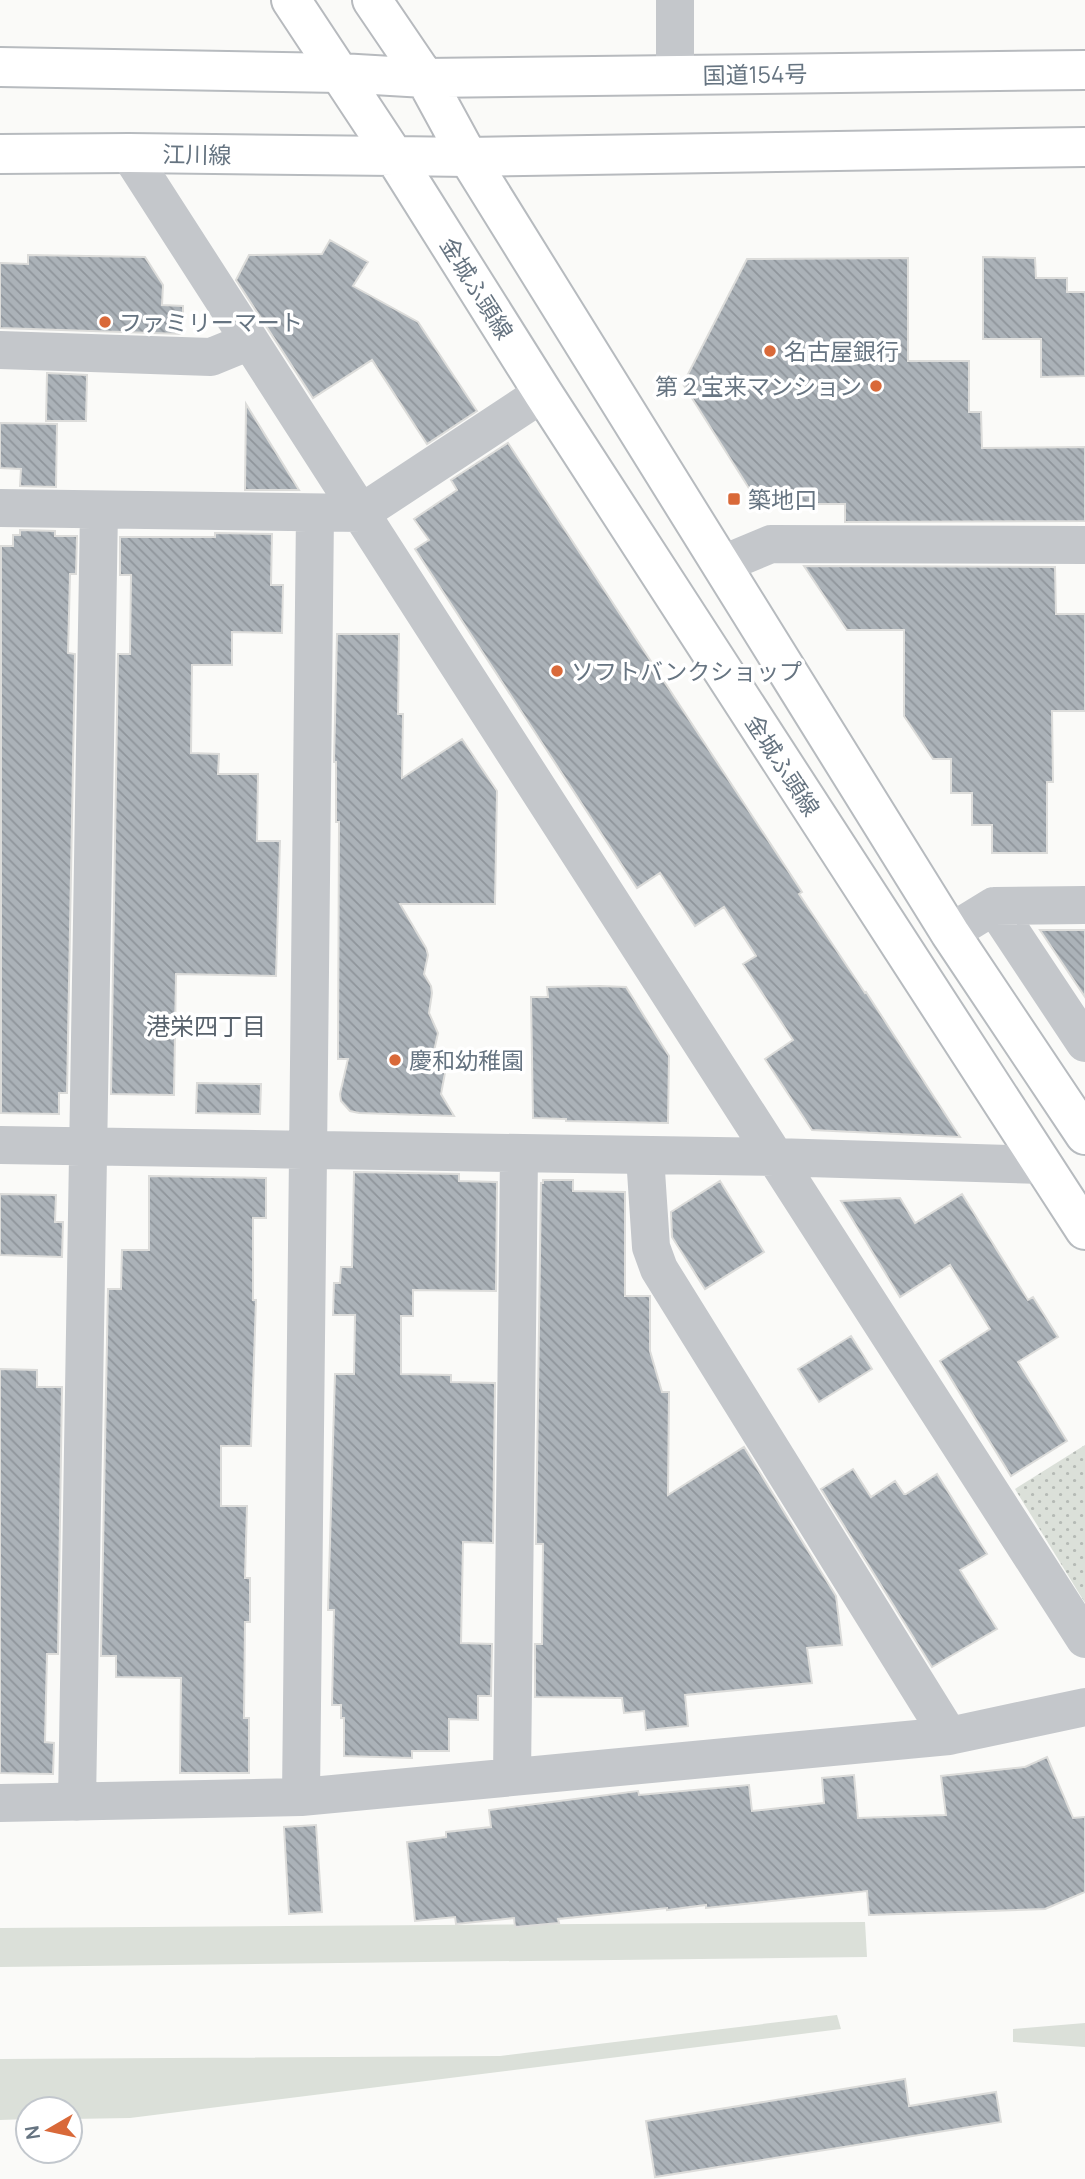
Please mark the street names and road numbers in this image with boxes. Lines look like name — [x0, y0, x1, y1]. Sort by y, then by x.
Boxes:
street label: 国道154号 — [702, 57, 808, 91]
street label: 江川線 — [162, 137, 232, 171]
street label: 金城ふ頭線 — [433, 231, 521, 345]
street label: 金城ふ頭線 — [738, 708, 828, 822]

